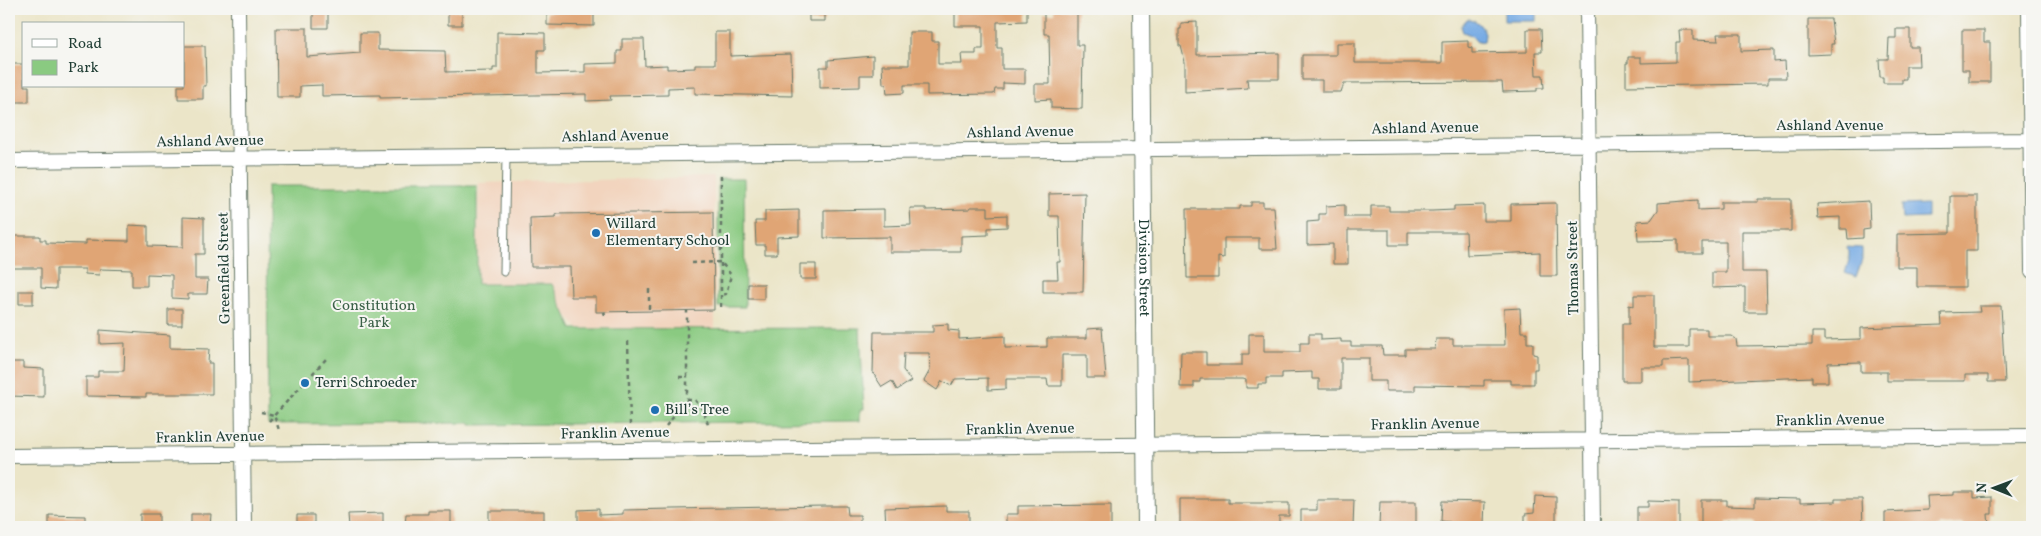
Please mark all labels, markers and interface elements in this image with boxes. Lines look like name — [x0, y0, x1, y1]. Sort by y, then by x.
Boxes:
legend — [22, 22, 185, 88]
text: Road — [68, 34, 102, 55]
text: Park — [68, 58, 99, 79]
street label: Ashland Avenue — [1776, 116, 1884, 137]
street label: Ashland Avenue — [1371, 118, 1479, 140]
street label: Ashland Avenue — [966, 122, 1074, 144]
street label: Ashland Avenue — [561, 126, 669, 148]
street label: Ashland Avenue — [156, 131, 264, 153]
street label: Greenfield Street — [214, 212, 236, 324]
place label: Willard Elementary School — [606, 214, 729, 252]
street label: Division Street — [1133, 219, 1154, 317]
street label: Thomas Street — [1563, 220, 1585, 316]
marker: Willard Elementary School — [590, 227, 602, 239]
park label: Constitution Park — [332, 296, 416, 334]
place label: Terri Schroeder — [315, 373, 417, 394]
marker: Terri Schroeder — [299, 377, 311, 389]
place label: Bill’s Tree — [665, 400, 729, 421]
marker: Bill’s Tree — [649, 404, 661, 416]
street label: Franklin Avenue — [1775, 410, 1885, 432]
street label: Franklin Avenue — [1370, 414, 1480, 436]
street label: Franklin Avenue — [965, 419, 1075, 441]
street label: Franklin Avenue — [560, 423, 670, 445]
street label: Franklin Avenue — [155, 427, 265, 449]
north arrow — [1968, 464, 2018, 514]
text: N — [1973, 483, 1992, 493]

